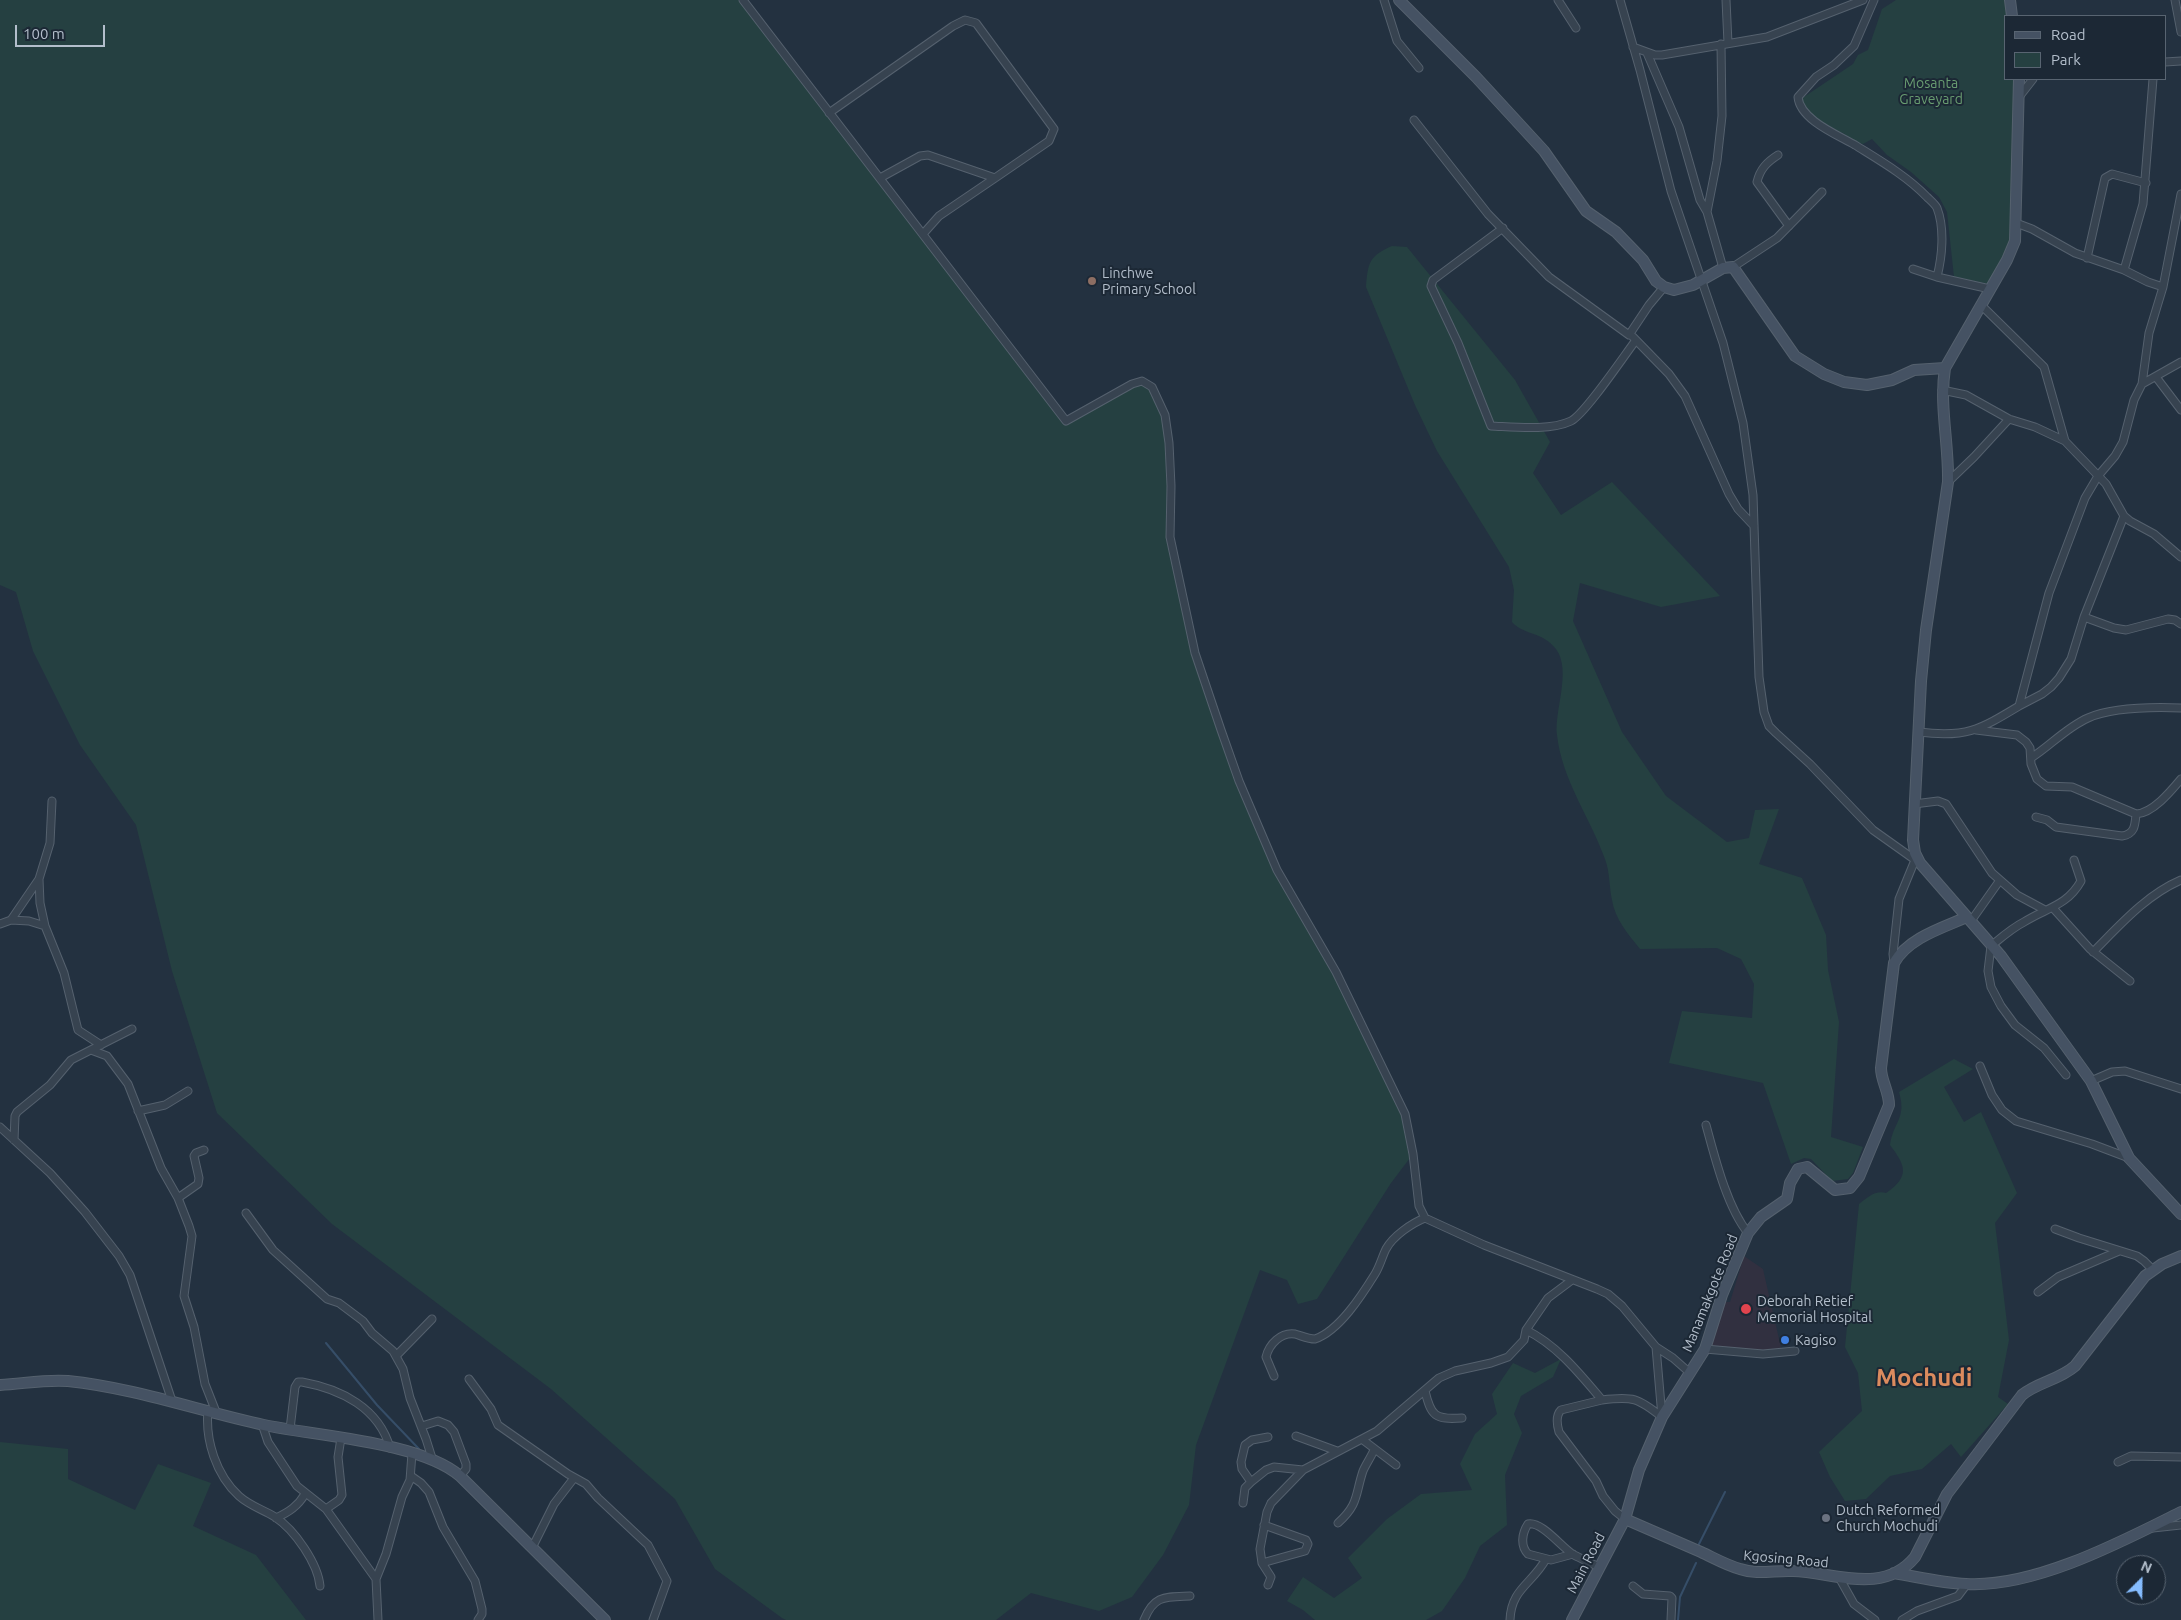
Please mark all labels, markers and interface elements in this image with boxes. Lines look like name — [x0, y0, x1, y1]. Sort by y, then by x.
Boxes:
scale bar — [18, 15, 108, 47]
legend — [2004, 15, 2166, 80]
text: 100 m — [23, 25, 65, 42]
text: Road — [2051, 26, 2086, 43]
text: Park — [2051, 51, 2081, 68]
park label: Mosanta Graveyard — [1899, 75, 1963, 108]
place label: Linchwe Primary School — [1102, 265, 1196, 298]
marker: Linchwe Primary School — [1086, 275, 1098, 287]
street label: Manamakgote Road — [1679, 1232, 1741, 1354]
place label: Deborah Retief Memorial Hospital — [1757, 1293, 1872, 1325]
marker: Deborah Retief Memorial Hospital — [1739, 1302, 1753, 1316]
place label: Kagiso — [1795, 1332, 1836, 1348]
marker: Kagiso — [1779, 1334, 1791, 1346]
district label: Mochudi — [1876, 1364, 1972, 1392]
place label: Dutch Reformed Church Mochudi — [1836, 1502, 1940, 1534]
marker: Dutch Reformed Church Mochudi — [1820, 1512, 1832, 1524]
street label: Main Road — [1563, 1530, 1609, 1596]
street label: Kgosing Road — [1743, 1547, 1829, 1571]
north arrow — [2116, 1555, 2166, 1605]
text: N — [2139, 1558, 2154, 1577]

